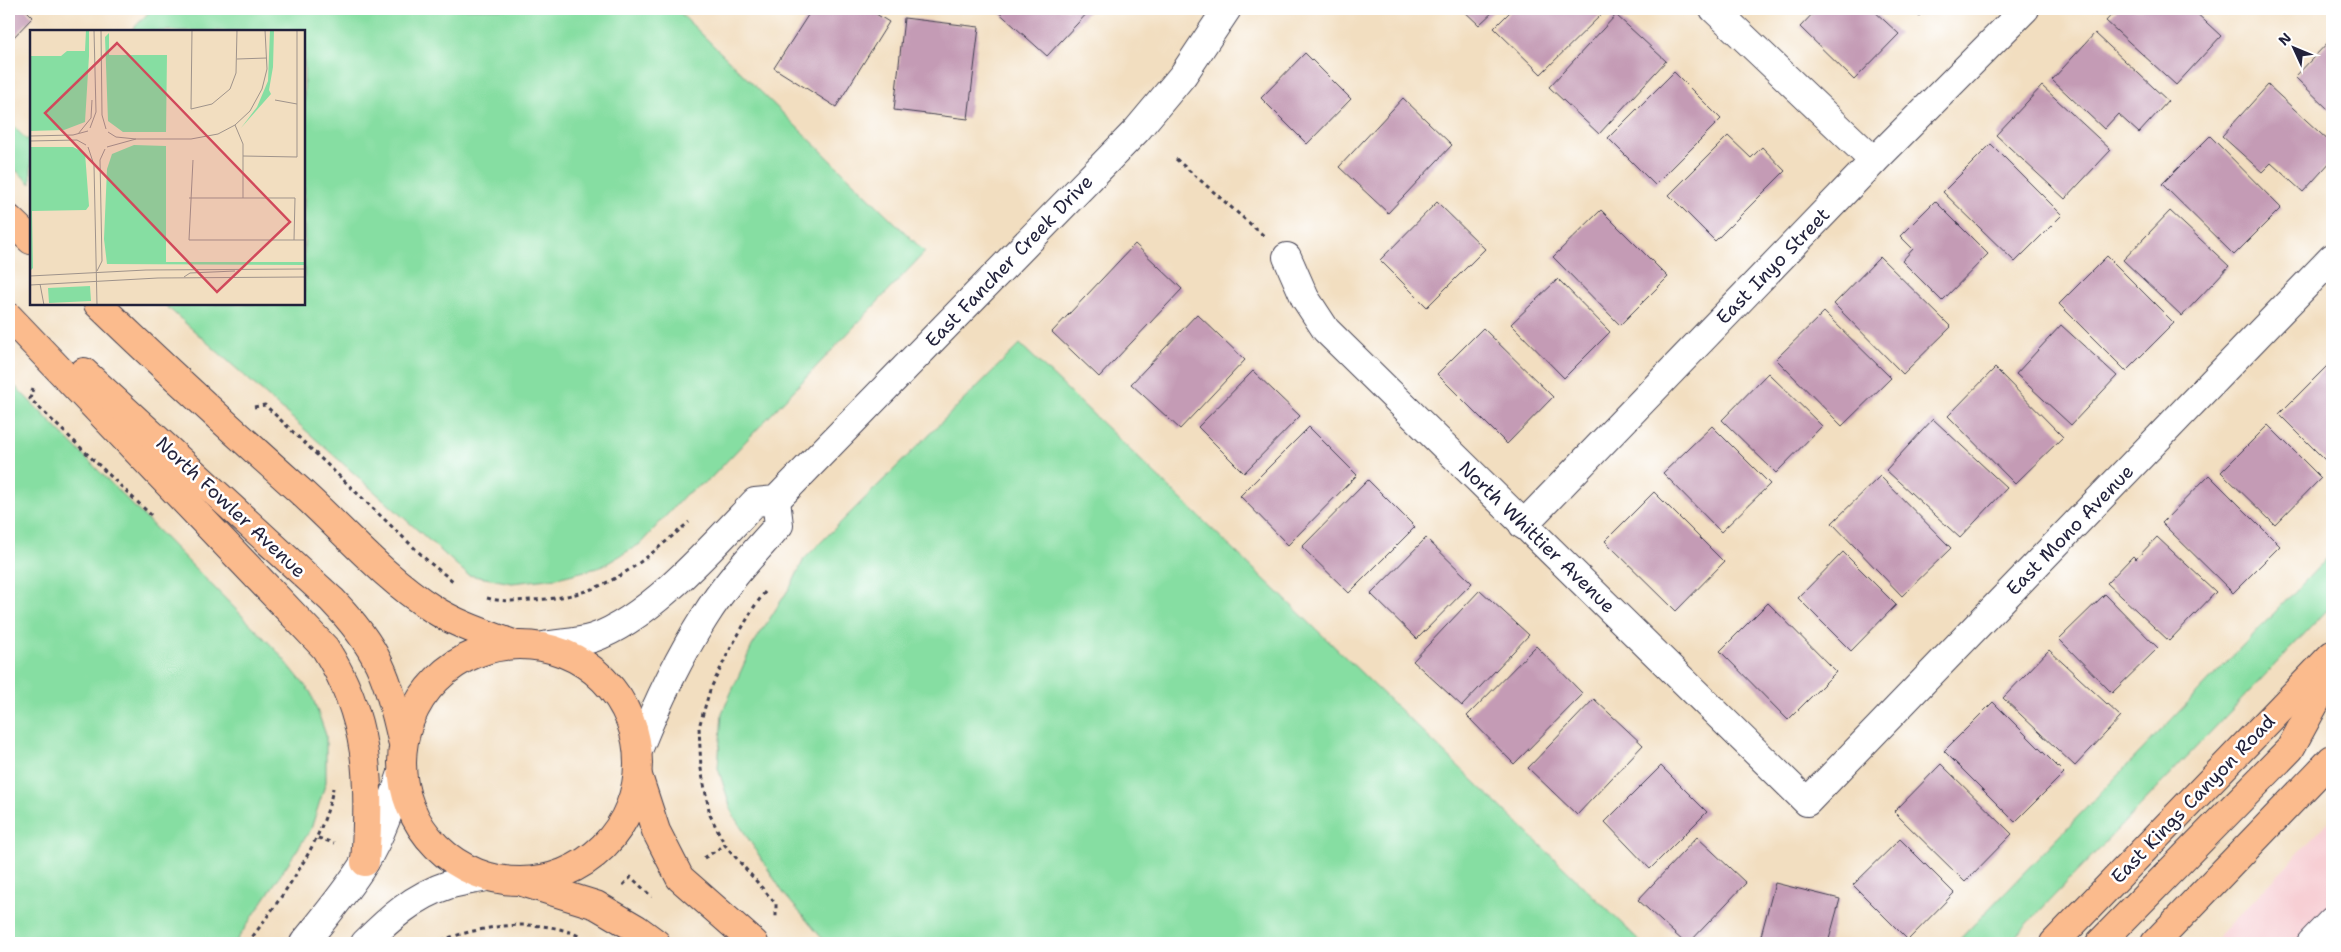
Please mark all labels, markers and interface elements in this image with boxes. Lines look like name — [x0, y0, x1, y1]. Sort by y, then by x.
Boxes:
north arrow — [2268, 22, 2318, 72]
text: N — [2274, 29, 2295, 49]
inset map — [30, 30, 305, 305]
street label: East Fancher Creek Drive — [920, 169, 1098, 353]
street label: East Inyo Street — [1711, 202, 1835, 330]
street label: North Fowler Avenue — [151, 431, 311, 583]
street label: North Whittier Avenue — [1453, 456, 1621, 618]
street label: East Mono Avenue — [2001, 459, 2139, 601]
street label: East Kings Canyon Road — [2106, 709, 2280, 889]

